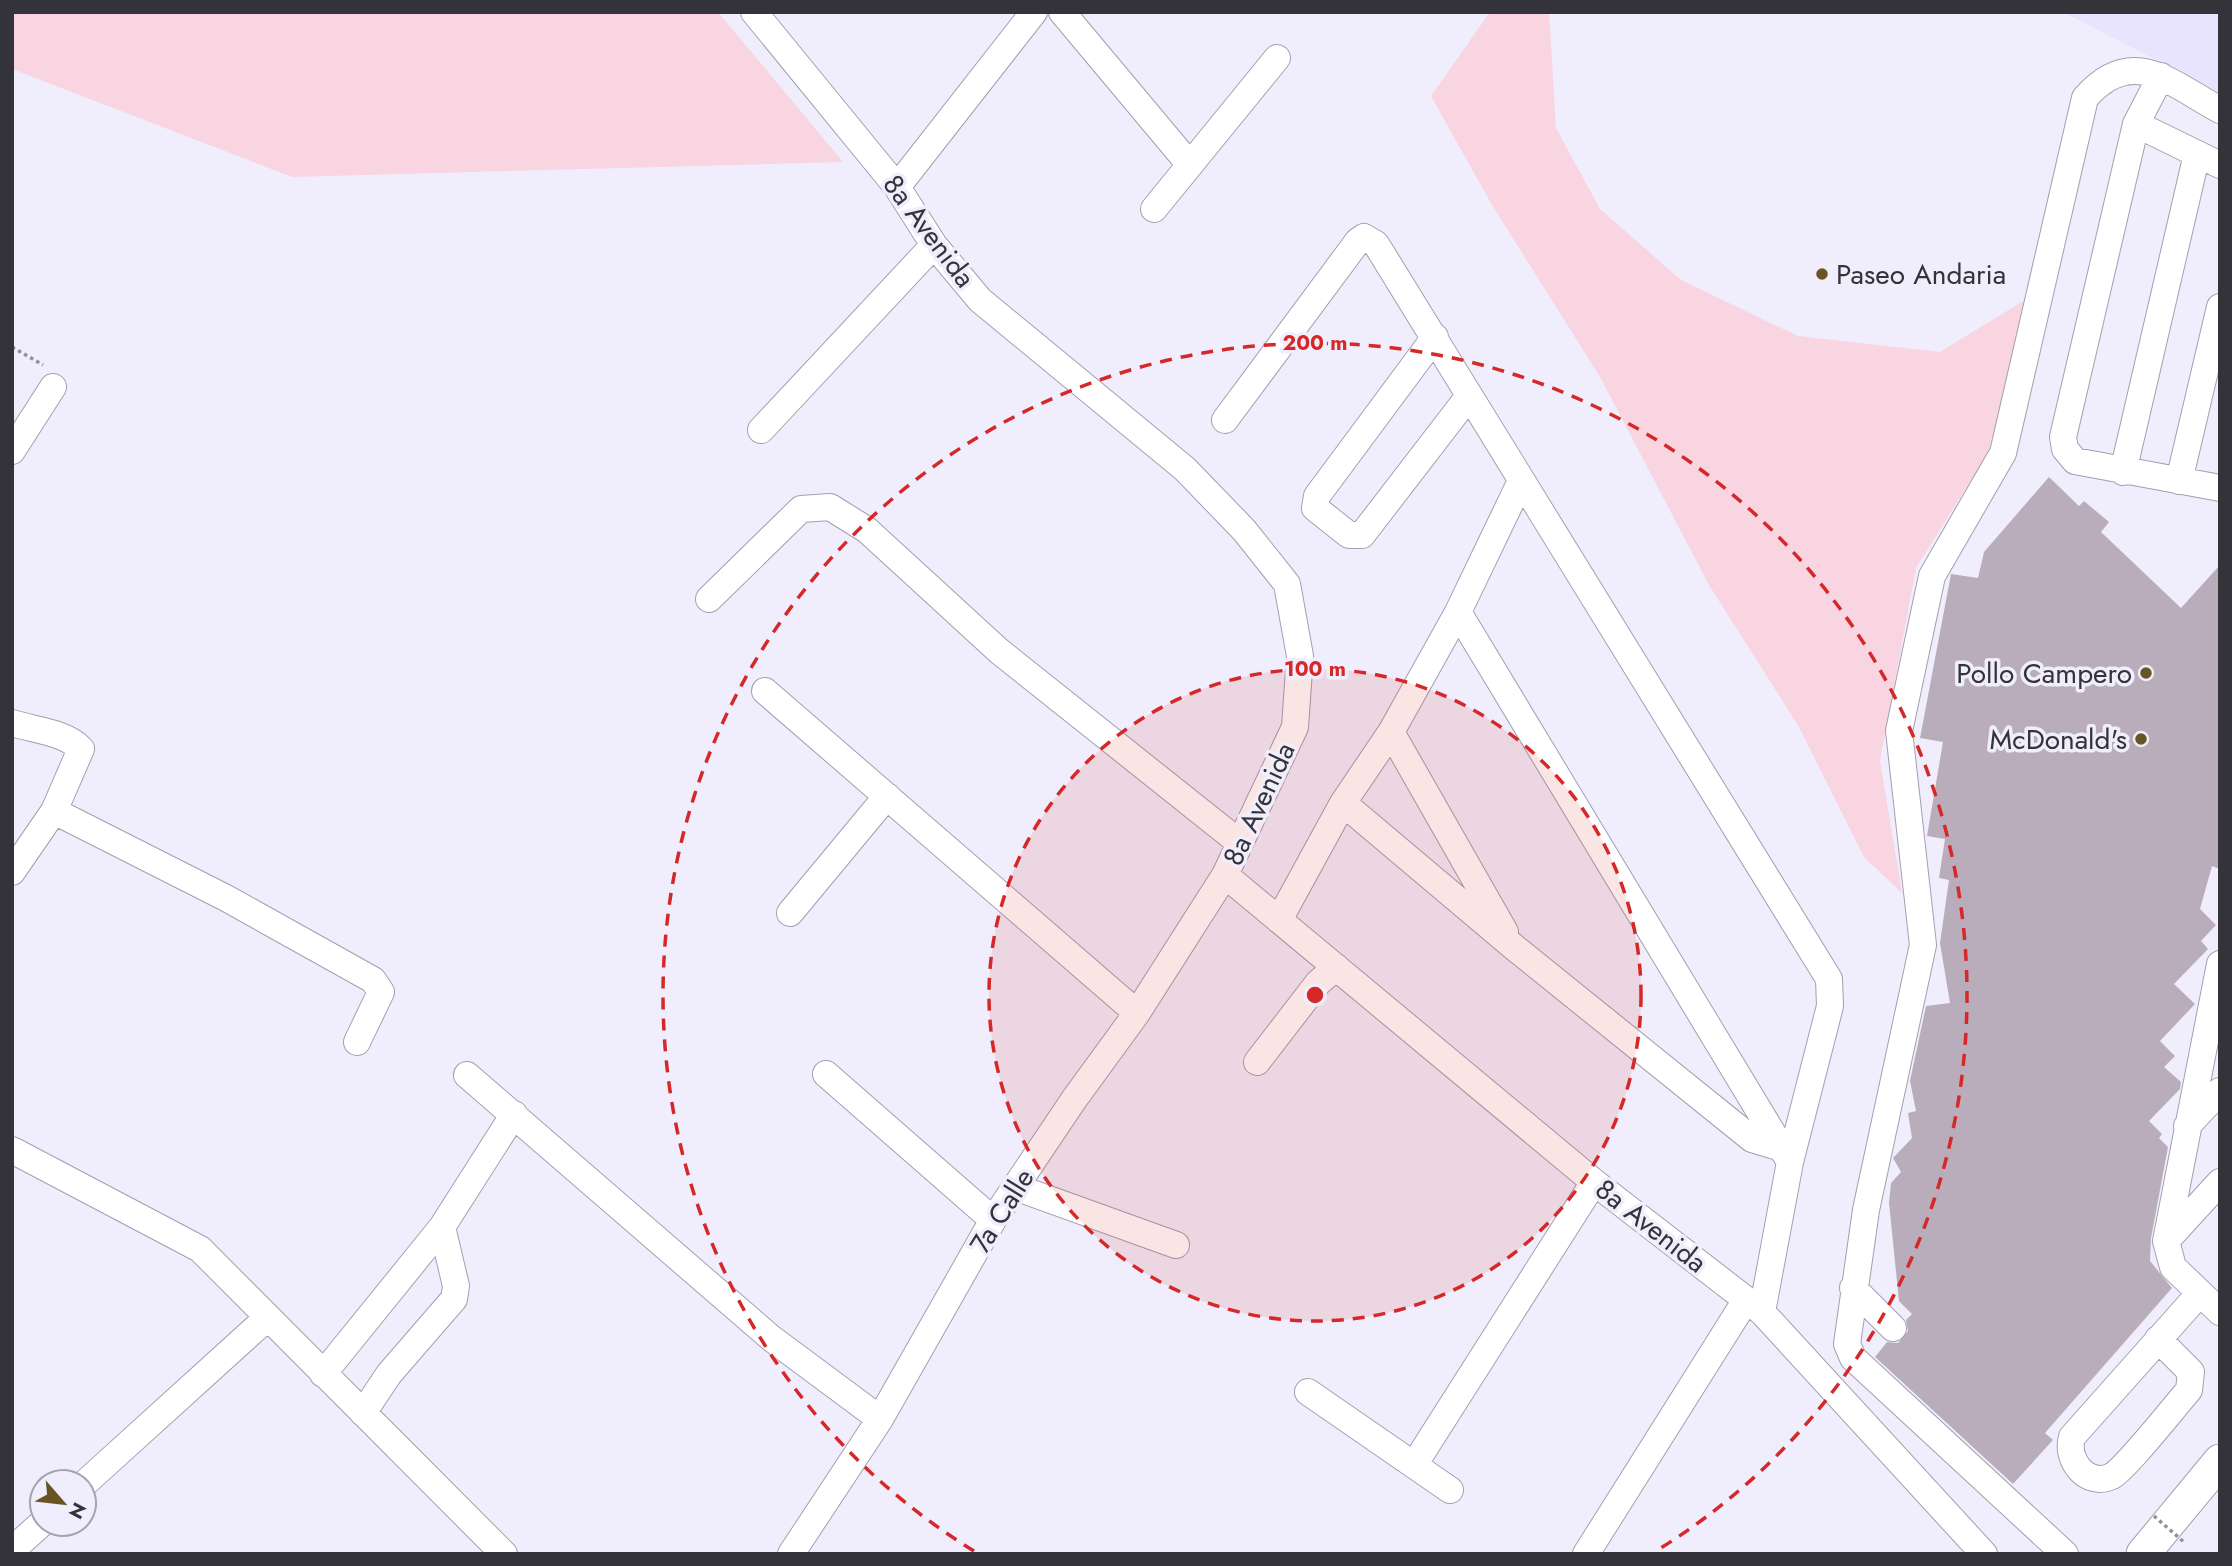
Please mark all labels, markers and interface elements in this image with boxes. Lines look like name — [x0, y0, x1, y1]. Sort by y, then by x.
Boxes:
street label: 8a Avenida — [873, 166, 985, 296]
place label: Paseo Andaria — [1836, 254, 2006, 295]
marker: Paseo Andaria — [1814, 266, 1830, 282]
text: 200 m — [1282, 328, 1348, 358]
place label: Pollo Campero — [1956, 653, 2132, 694]
text: 100 m — [1284, 654, 1346, 684]
marker: Pollo Campero — [2138, 665, 2154, 681]
place label: McDonald's — [1990, 719, 2127, 760]
marker: McDonald's — [2133, 731, 2149, 747]
street label: 8a Avenida — [1213, 736, 1305, 872]
centre of rings — [1303, 983, 1327, 1007]
street label: 7a Calle — [960, 1160, 1044, 1262]
street label: 8a Avenida — [1586, 1169, 1716, 1283]
north arrow — [28, 1468, 98, 1538]
text: N — [62, 1498, 93, 1524]

